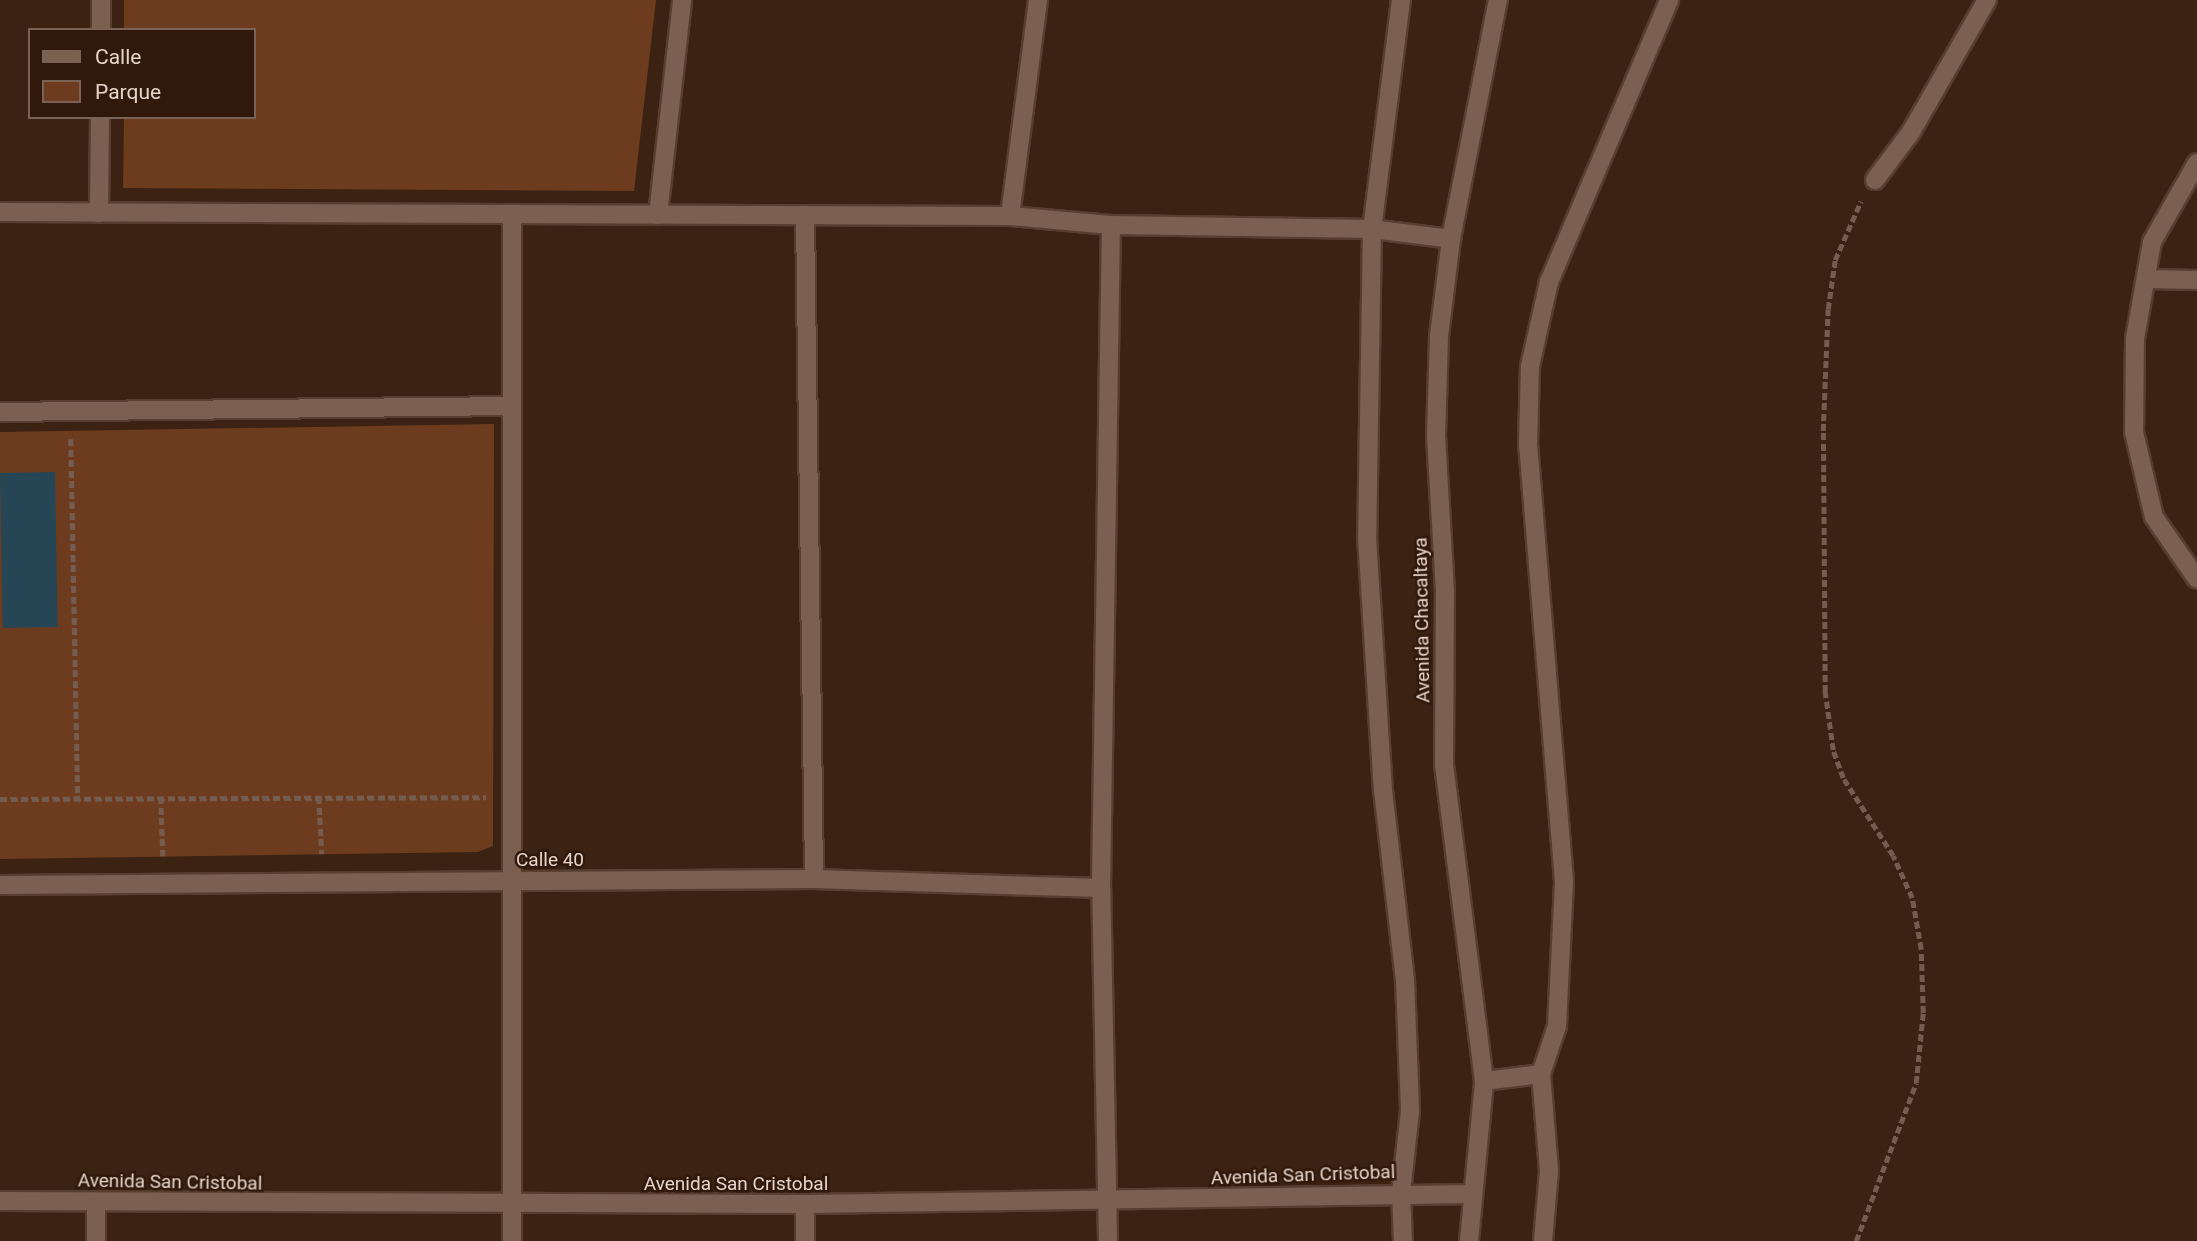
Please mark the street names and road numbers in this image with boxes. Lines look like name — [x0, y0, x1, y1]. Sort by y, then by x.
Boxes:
street label: Avenida Chacaltaya — [1409, 537, 1435, 703]
street label: Calle 40 — [516, 849, 584, 871]
street label: Avenida San Cristobal — [1210, 1160, 1396, 1190]
street label: Avenida San Cristobal — [78, 1169, 262, 1195]
street label: Avenida San Cristobal — [644, 1173, 828, 1195]

